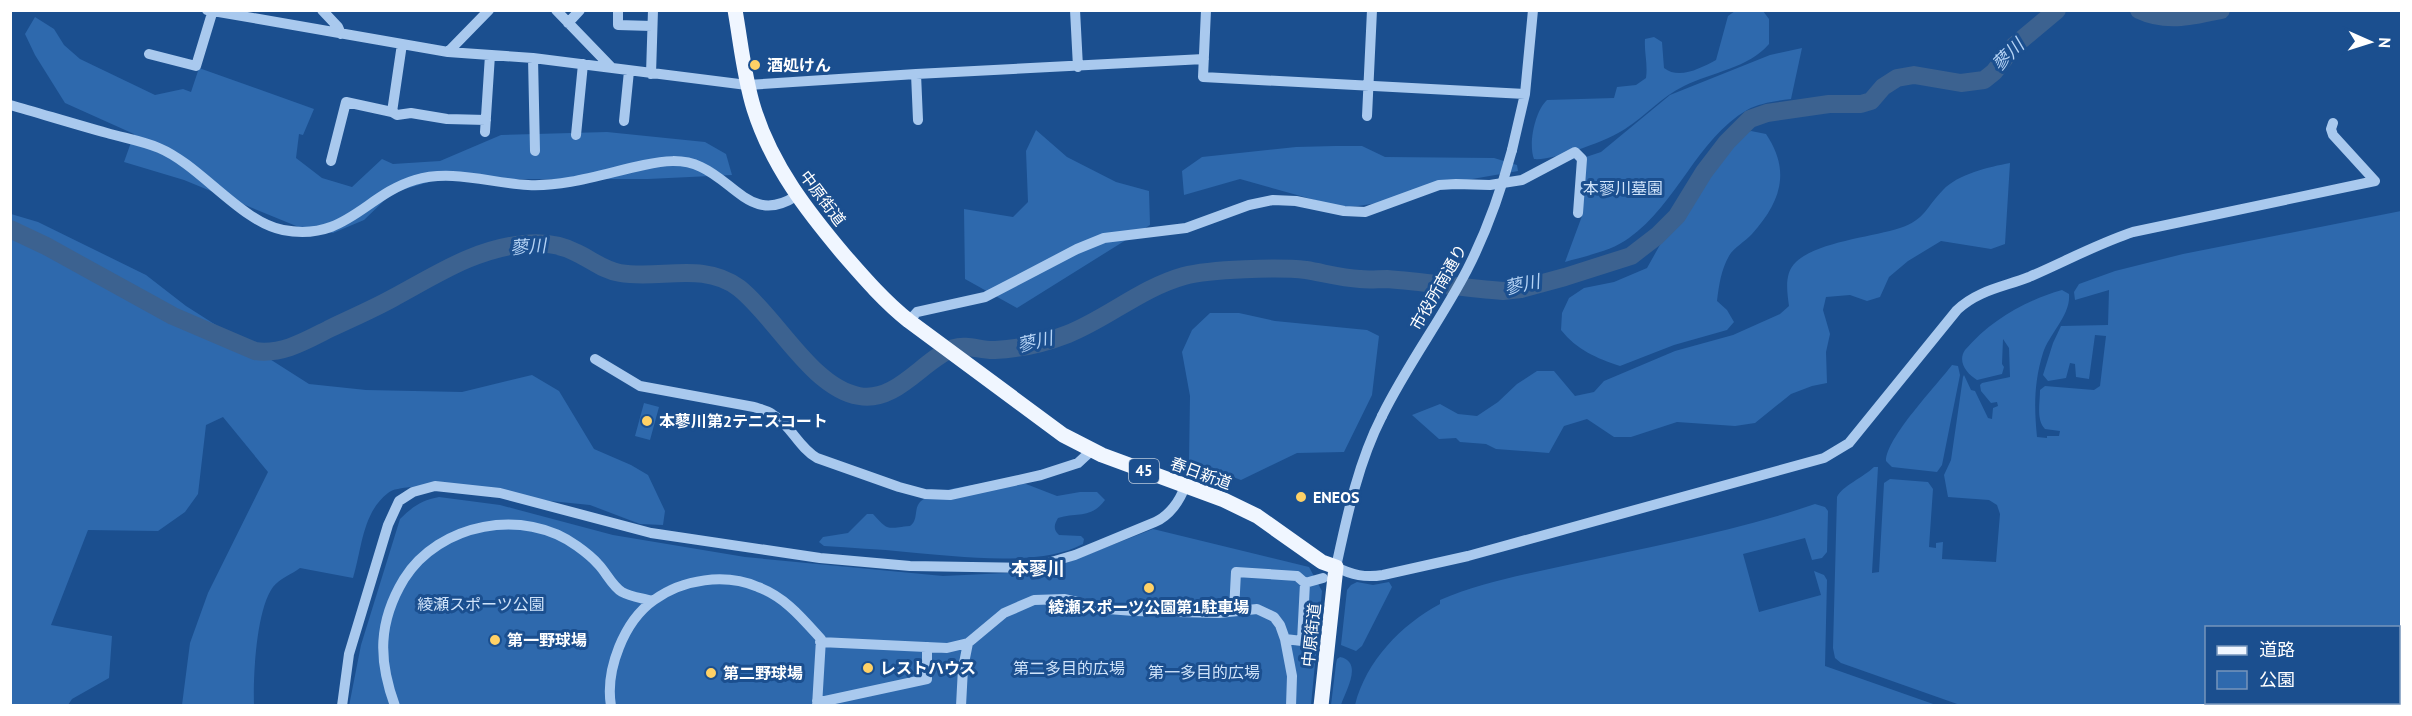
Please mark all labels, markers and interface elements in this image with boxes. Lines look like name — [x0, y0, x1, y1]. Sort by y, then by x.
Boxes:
north arrow — [2340, 12, 2400, 72]
water label: 蓼川 — [1987, 32, 2030, 76]
text: N — [2375, 37, 2395, 49]
place label: 酒処けん — [767, 55, 831, 75]
marker: 酒処けん — [748, 58, 762, 72]
street label: 中原街道 — [796, 166, 850, 230]
park label: 本蓼川墓園 — [1583, 178, 1663, 198]
water label: 蓼川 — [509, 234, 549, 259]
street label: 市役所南通り — [1405, 240, 1471, 334]
water label: 蓼川 — [1502, 269, 1544, 300]
water label: 蓼川 — [1015, 326, 1057, 357]
place label: 本蓼川第2テニスコート — [659, 411, 828, 431]
marker: 本蓼川第2テニスコート — [640, 414, 654, 428]
street label: 春日新道 — [1168, 453, 1234, 493]
road number: 45 — [1129, 459, 1159, 483]
place label: ENEOS — [1313, 487, 1359, 507]
marker: ENEOS — [1294, 490, 1308, 504]
district label: 本蓼川 — [1011, 557, 1065, 580]
marker: 綾瀬スポーツ公園第1駐車場 — [1142, 581, 1156, 595]
park label: 綾瀬スポーツ公園 — [417, 594, 545, 614]
place label: 綾瀬スポーツ公園第1駐車場 — [1049, 597, 1249, 617]
street label: 中原街道 — [1298, 602, 1324, 668]
legend — [2205, 626, 2400, 704]
place label: 第一野球場 — [507, 630, 587, 650]
marker: 第一野球場 — [488, 633, 502, 647]
text: 道路 — [2259, 638, 2295, 661]
place label: レストハウス — [880, 658, 976, 678]
park label: 第二多目的広場 — [1013, 658, 1125, 678]
marker: レストハウス — [861, 661, 875, 675]
park label: 第一多目的広場 — [1148, 662, 1260, 682]
place label: 第二野球場 — [723, 663, 803, 683]
marker: 第二野球場 — [704, 666, 718, 680]
text: 公園 — [2259, 668, 2295, 691]

